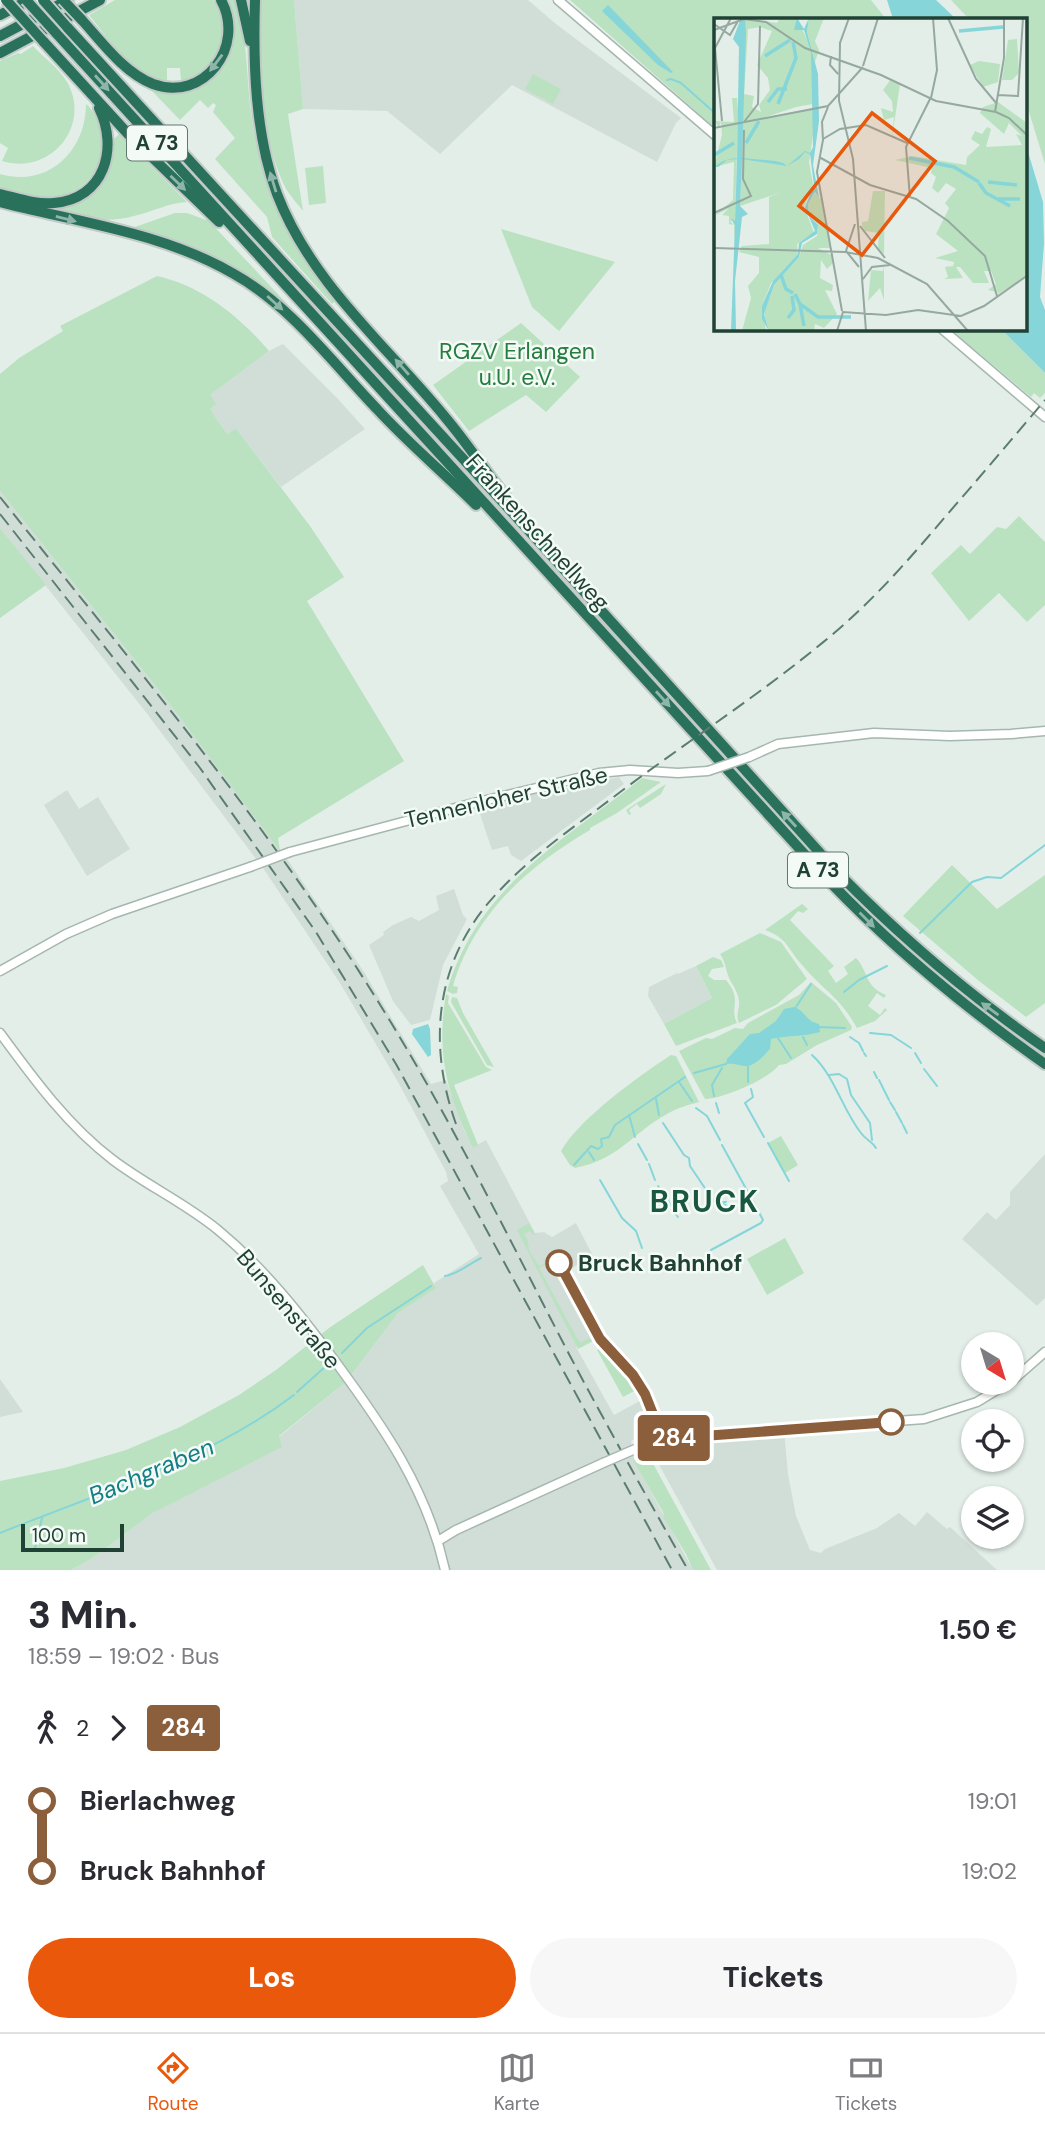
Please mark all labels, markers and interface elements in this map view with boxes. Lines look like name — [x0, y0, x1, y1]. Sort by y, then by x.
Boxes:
inset map — [714, 18, 1028, 331]
one-way arrow — [209, 54, 224, 72]
one-way arrow — [94, 74, 110, 91]
road number: A 73 — [127, 125, 187, 160]
one-way arrow — [268, 171, 278, 192]
one-way arrow — [169, 174, 186, 190]
one-way arrow — [55, 213, 77, 224]
one-way arrow — [266, 295, 284, 311]
park label: RGZV Erlangen u.U. e.V. — [439, 336, 595, 392]
one-way arrow — [394, 359, 410, 376]
street label: Frankenschnellweg — [460, 447, 616, 617]
one-way arrow — [655, 690, 671, 708]
street label: Tennenloher Straße — [401, 759, 611, 835]
one-way arrow — [781, 810, 797, 828]
road number: A 73 — [788, 852, 848, 888]
one-way arrow — [858, 912, 875, 928]
one-way arrow — [981, 1001, 999, 1016]
district label: BRUCK — [650, 1182, 760, 1221]
street label: Bunsenstraße — [230, 1243, 348, 1375]
place label: Bruck Bahnhof — [578, 1248, 742, 1278]
marker: Bruck Bahnhof — [546, 1250, 572, 1276]
north arrow — [961, 1332, 1024, 1395]
map controls — [961, 1332, 1024, 1549]
unlabelled marker — [878, 1409, 904, 1435]
button: locate — [961, 1409, 1024, 1472]
line badge: 284 — [634, 1415, 714, 1461]
text: 284 — [652, 1422, 696, 1453]
water label: Bachgraben — [84, 1431, 218, 1511]
button: layers — [961, 1486, 1024, 1549]
scale bar — [21, 1521, 124, 1553]
text: 100 m — [32, 1523, 86, 1548]
text: 3 Min. — [28, 1590, 138, 1640]
text: 1.50 € — [940, 1613, 1017, 1647]
text: 18:59 – 19:02 · Bus — [28, 1641, 220, 1671]
icon: walk — [28, 1709, 66, 1747]
icon: forward — [99, 1709, 137, 1747]
text: 284 — [161, 1712, 206, 1743]
text: 2 — [76, 1713, 89, 1743]
text: Bierlachweg — [80, 1784, 236, 1818]
text: 19:01 — [968, 1786, 1017, 1816]
text: Bruck Bahnhof — [80, 1854, 266, 1888]
text: 19:02 — [962, 1856, 1017, 1886]
button: Los — [28, 1938, 516, 2018]
button: Tickets — [530, 1938, 1017, 2018]
tab: Route — [148, 2049, 198, 2116]
tab: Karte — [494, 2049, 540, 2116]
tab: Tickets — [835, 2049, 897, 2116]

